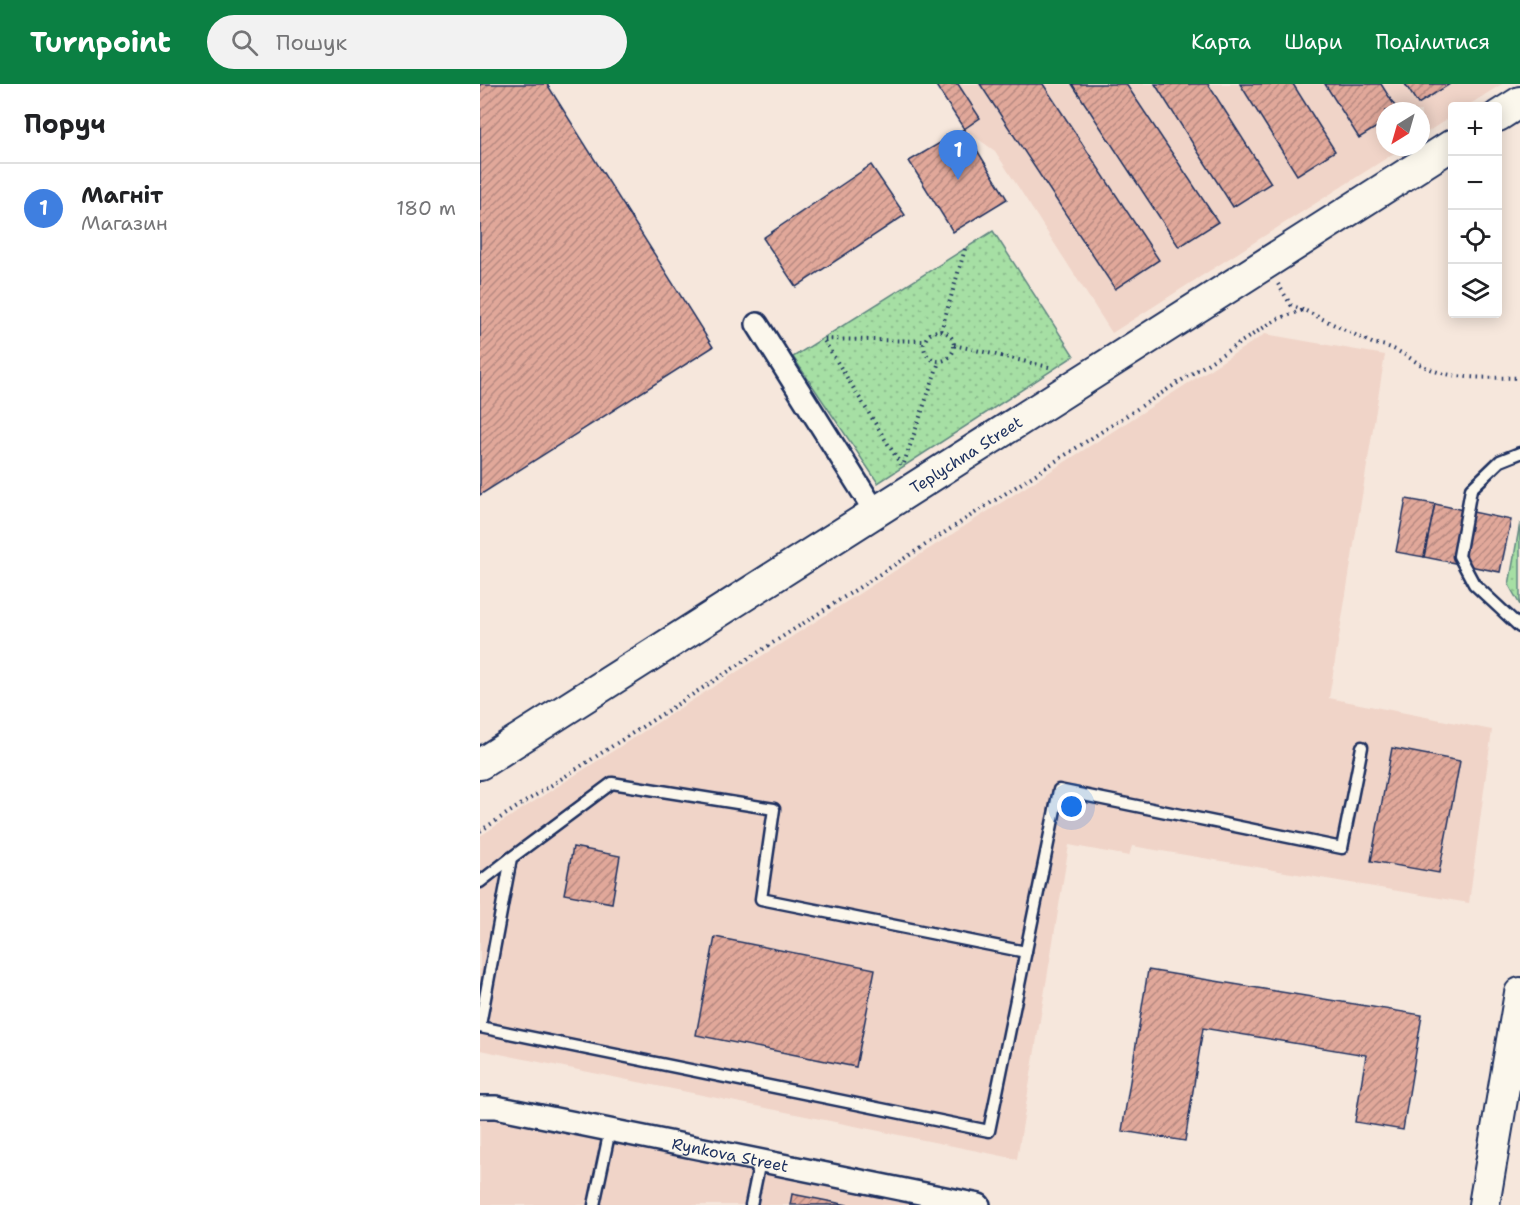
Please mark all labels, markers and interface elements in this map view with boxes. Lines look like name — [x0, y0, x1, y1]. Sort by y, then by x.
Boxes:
search box — [207, 15, 627, 69]
text: Turnpoint — [30, 23, 171, 61]
icon: search — [228, 26, 261, 59]
text: Пошук — [276, 28, 347, 57]
text: Карта — [1191, 28, 1251, 56]
text: Шари — [1284, 28, 1342, 56]
text: Поділитися — [1375, 28, 1490, 56]
north arrow — [1376, 102, 1430, 156]
map controls — [1448, 102, 1502, 318]
button: + — [1448, 102, 1502, 156]
text: Поруч — [24, 106, 106, 141]
pin: 1 — [938, 130, 978, 180]
button: − — [1448, 156, 1502, 210]
text: Магніт — [81, 181, 163, 210]
text: 1 — [39, 195, 48, 221]
text: 180 m — [396, 195, 456, 221]
text: Магазин — [81, 210, 168, 236]
button: locate — [1448, 210, 1502, 264]
button: layers — [1448, 264, 1502, 318]
street label: Teplychna Street — [906, 411, 1026, 498]
your location — [1057, 792, 1086, 821]
street label: Rynkova Street — [670, 1132, 790, 1177]

